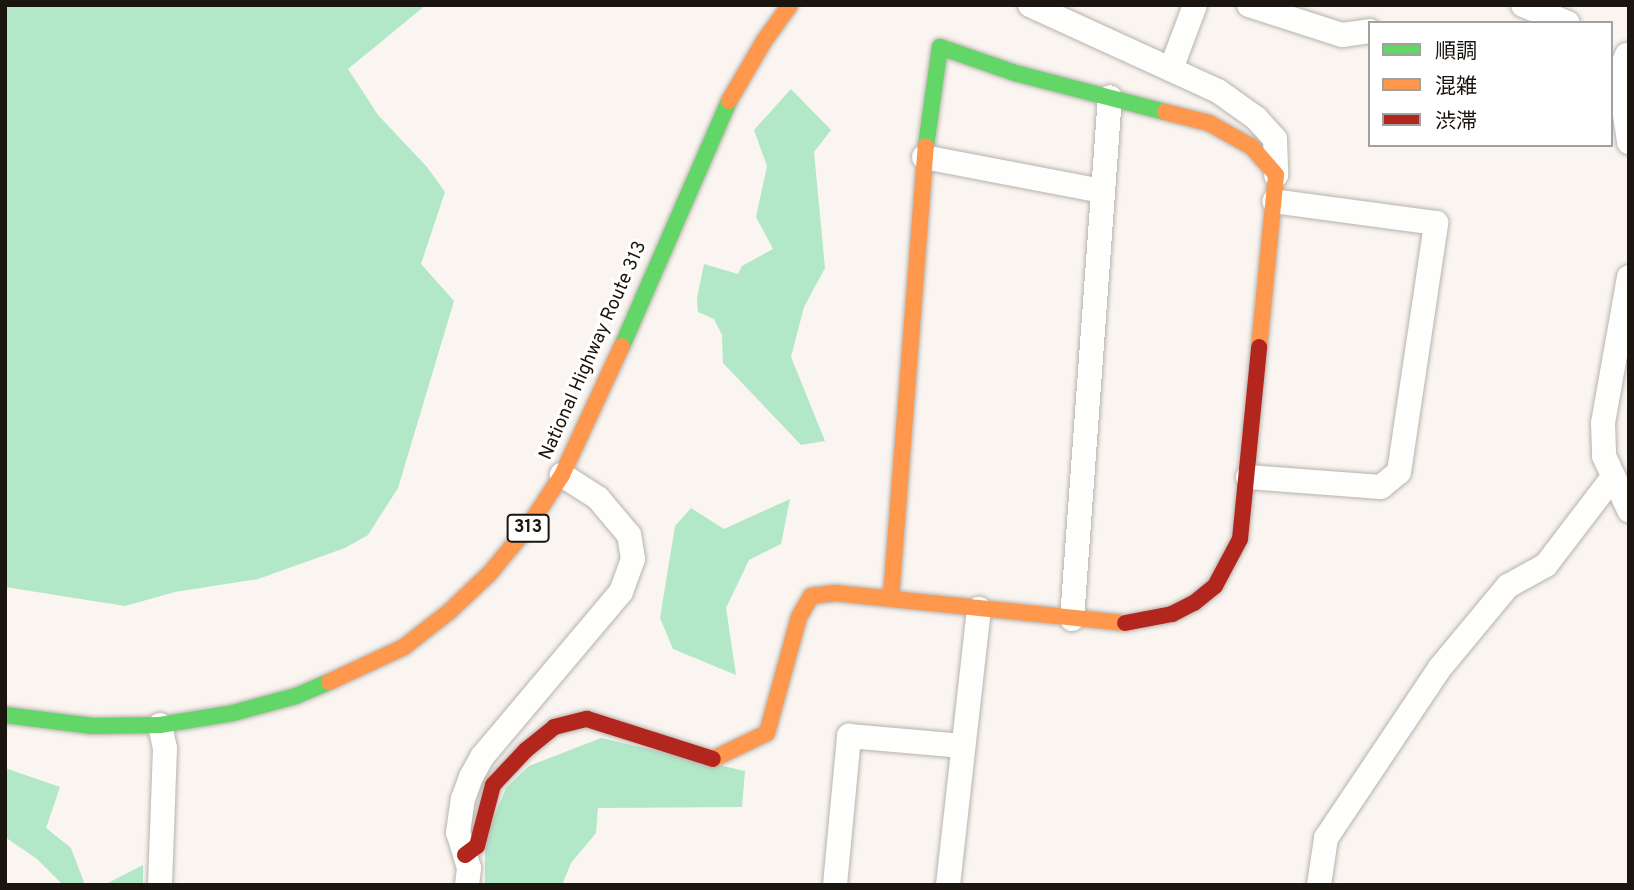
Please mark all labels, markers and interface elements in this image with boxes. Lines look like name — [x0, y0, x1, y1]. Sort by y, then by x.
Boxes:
legend — [1368, 21, 1613, 147]
text: 順調 — [1435, 39, 1477, 66]
text: 混雑 — [1435, 74, 1477, 101]
text: 渋滞 — [1435, 109, 1477, 136]
street label: National Highway Route 313 — [535, 238, 653, 464]
road number: 313 — [505, 514, 551, 542]

